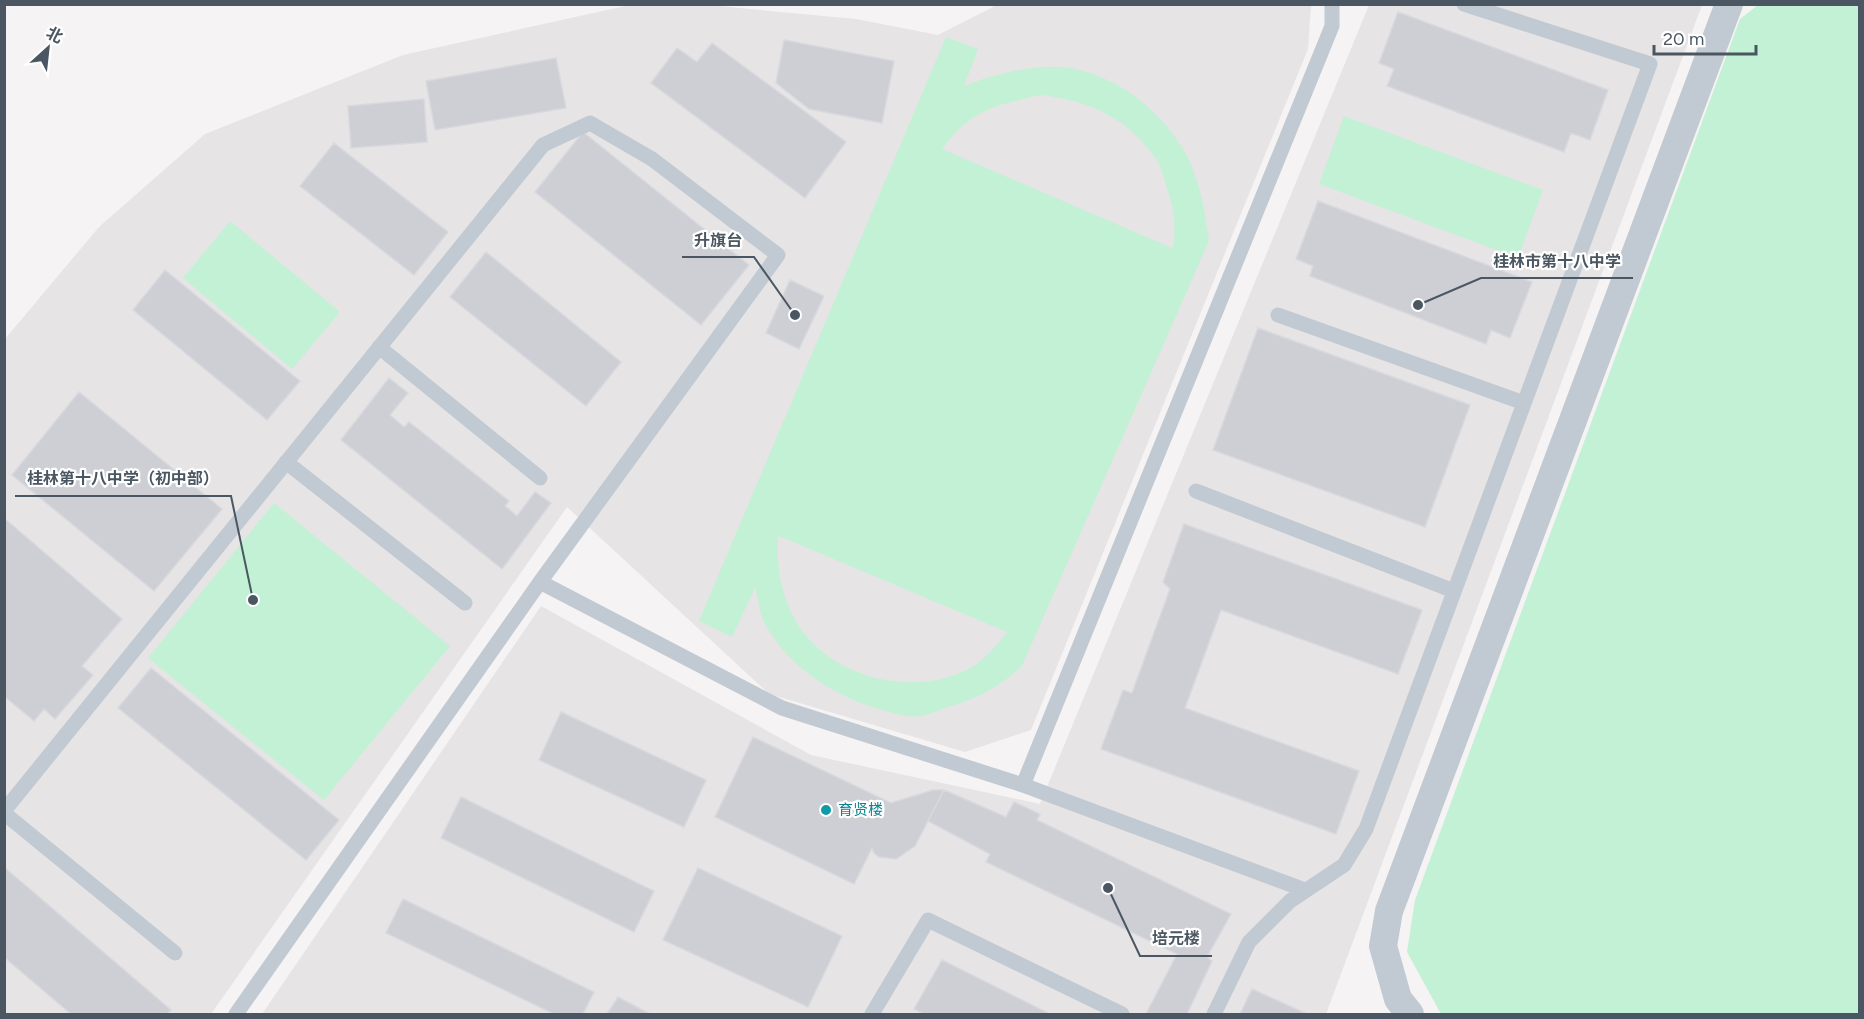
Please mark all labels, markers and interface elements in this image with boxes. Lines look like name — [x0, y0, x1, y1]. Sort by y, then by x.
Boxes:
north arrow — [18, 18, 78, 78]
scale bar — [1654, 18, 1756, 56]
text: 北 — [43, 23, 66, 47]
text: 20 m — [1663, 28, 1704, 50]
callout: 升旗台 — [682, 223, 754, 257]
text: 升旗台 — [694, 231, 742, 250]
callout: 桂林市第十八中学 — [1481, 244, 1633, 278]
text: 桂林市第十八中学 — [1493, 252, 1621, 271]
callout: 桂林第十八中学（初中部） — [15, 462, 231, 496]
text: 桂林第十八中学（初中部） — [27, 469, 219, 488]
place label: 育贤楼 — [838, 801, 883, 819]
marker: 育贤楼 — [819, 803, 833, 817]
callout: 培元楼 — [1140, 922, 1212, 956]
text: 培元楼 — [1152, 929, 1200, 948]

